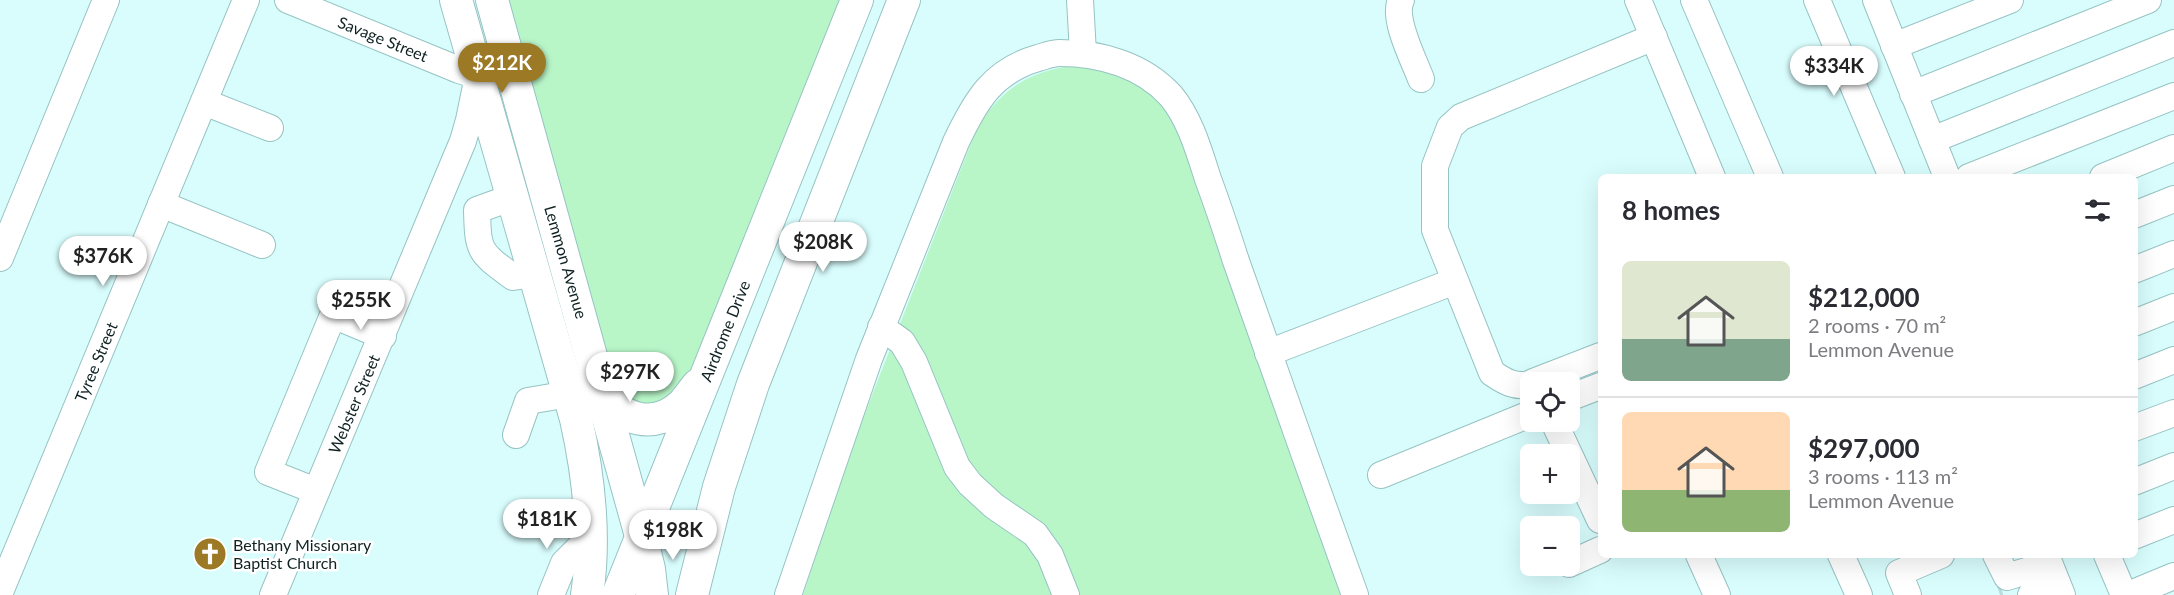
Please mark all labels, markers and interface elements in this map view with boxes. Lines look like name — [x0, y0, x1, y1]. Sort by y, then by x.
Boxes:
street label: Savage Street — [335, 12, 431, 65]
pin: $212K — [460, 43, 544, 94]
pin: $334K — [1792, 46, 1876, 97]
text: $212K — [472, 50, 532, 74]
text: $334K — [1804, 53, 1864, 77]
text: 8 homes — [1622, 194, 1720, 226]
icon: filters — [2081, 194, 2114, 227]
street label: Lemmon Avenue — [541, 203, 592, 321]
pin: $208K — [781, 222, 865, 273]
text: $208K — [793, 229, 853, 253]
pin: $376K — [61, 236, 145, 287]
text: $376K — [73, 243, 133, 267]
street label: Airdrome Drive — [696, 277, 753, 384]
pin: $255K — [319, 280, 403, 331]
text: $212,000 — [1808, 281, 1920, 313]
icon: home — [1670, 285, 1742, 357]
text: $255K — [331, 287, 391, 311]
text: 2 rooms · 70 m² — [1808, 313, 1946, 337]
street label: Tyree Street — [70, 319, 121, 405]
text: Lemmon Avenue — [1808, 337, 1954, 361]
street label: Webster Street — [324, 351, 383, 456]
pin: $297K — [588, 352, 672, 403]
text: $297K — [600, 359, 660, 383]
map controls — [1520, 372, 1580, 576]
button: locate — [1520, 372, 1580, 432]
text: $297,000 — [1808, 432, 1920, 464]
icon: home — [1670, 436, 1742, 508]
button: + — [1520, 444, 1580, 504]
text: 3 rooms · 113 m² — [1808, 464, 1958, 488]
text: Lemmon Avenue — [1808, 488, 1954, 512]
pin: $181K — [505, 499, 589, 550]
text: $181K — [517, 506, 577, 530]
pin: $198K — [631, 510, 715, 561]
button: − — [1520, 516, 1580, 576]
text: $198K — [643, 517, 703, 541]
place label: Bethany Missionary Baptist Church — [233, 535, 372, 572]
church icon: Bethany Missionary Baptist Church — [192, 536, 228, 572]

